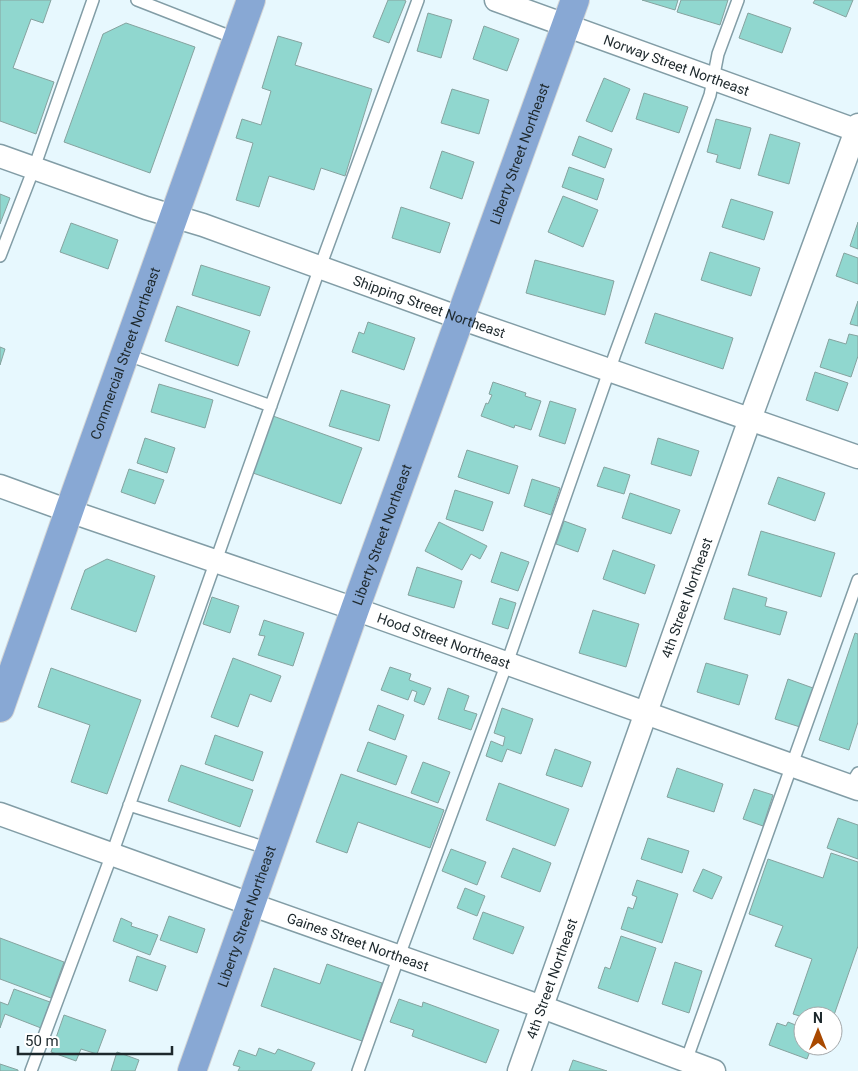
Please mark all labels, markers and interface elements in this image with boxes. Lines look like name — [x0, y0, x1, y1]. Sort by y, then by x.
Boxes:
street label: Norway Street Northeast — [602, 32, 752, 99]
street label: Liberty Street Northeast — [487, 81, 552, 226]
street label: Commercial Street Northeast — [87, 265, 163, 442]
street label: Shipping Street Northeast — [351, 272, 508, 341]
street label: Liberty Street Northeast — [349, 462, 415, 607]
street label: 4th Street Northeast — [658, 535, 715, 660]
street label: Hood Street Northeast — [375, 610, 513, 672]
street label: Liberty Street Northeast — [214, 843, 279, 989]
street label: Gaines Street Northeast — [285, 910, 431, 975]
street label: 4th Street Northeast — [523, 916, 581, 1041]
north arrow — [793, 1006, 843, 1056]
text: N — [813, 1010, 823, 1026]
scale bar — [18, 1024, 171, 1056]
text: 50 m — [25, 1032, 59, 1050]

